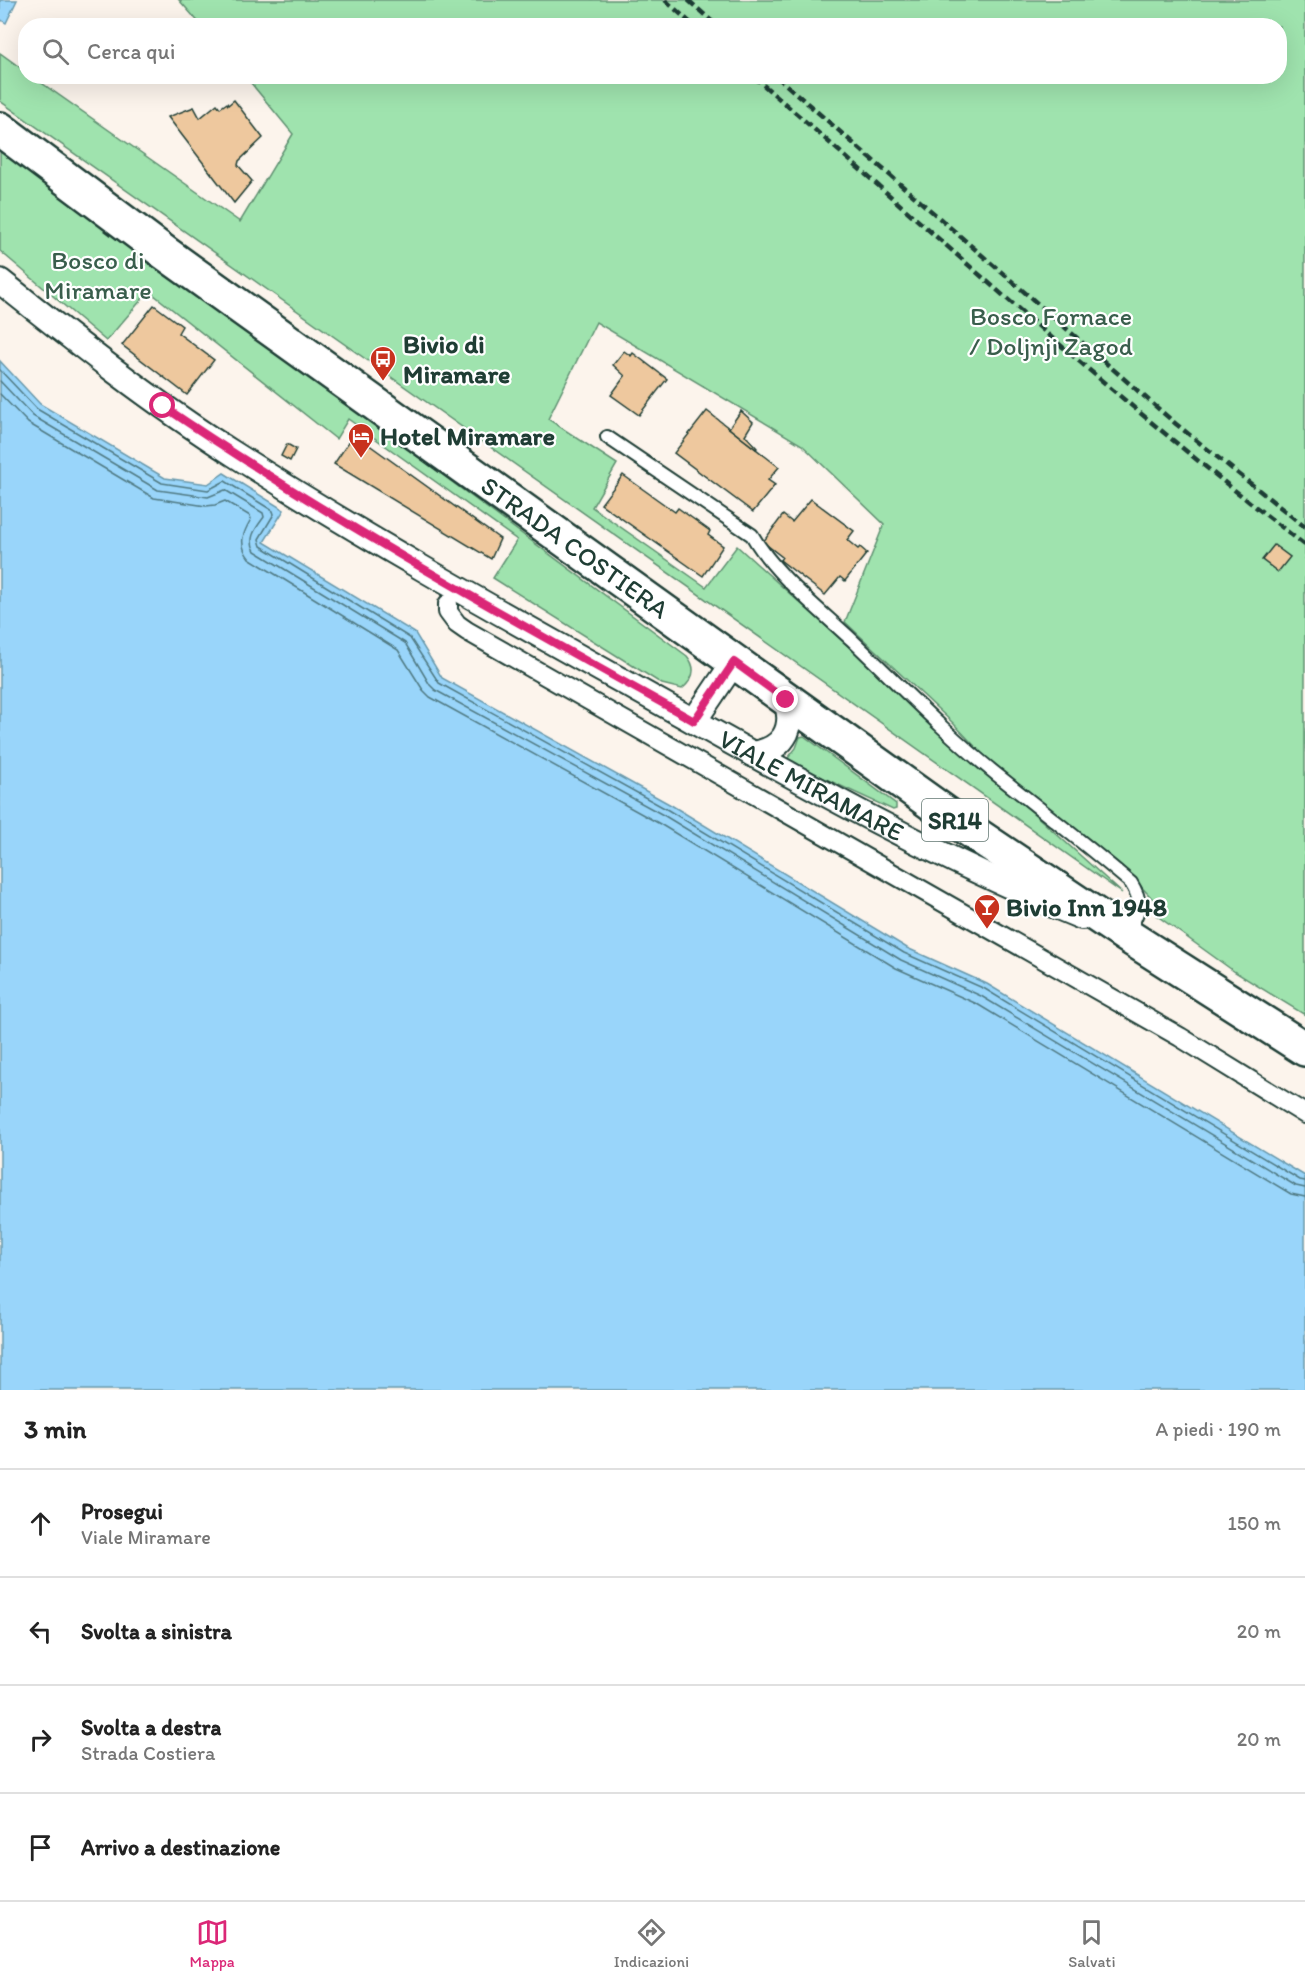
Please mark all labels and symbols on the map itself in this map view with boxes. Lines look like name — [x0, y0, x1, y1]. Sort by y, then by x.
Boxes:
park label: Bosco di Miramare — [44, 244, 152, 306]
park label: Bosco Fornace / Doljnji Zagod — [969, 300, 1133, 362]
place label: Bivio di Miramare — [403, 328, 510, 390]
bus stop icon: Bivio di Miramare — [368, 344, 398, 382]
route start — [149, 392, 175, 418]
place label: Hotel Miramare — [380, 420, 555, 452]
hotel icon: Hotel Miramare — [346, 421, 376, 459]
street label: STRADA COSTIERA — [475, 469, 675, 626]
route end — [772, 686, 798, 712]
street label: VIALE MIRAMARE — [713, 723, 909, 848]
road number: SR14 — [922, 799, 988, 841]
place label: Bivio Inn 1948 — [1006, 891, 1167, 923]
bar icon: Bivio Inn 1948 — [972, 892, 1002, 930]

